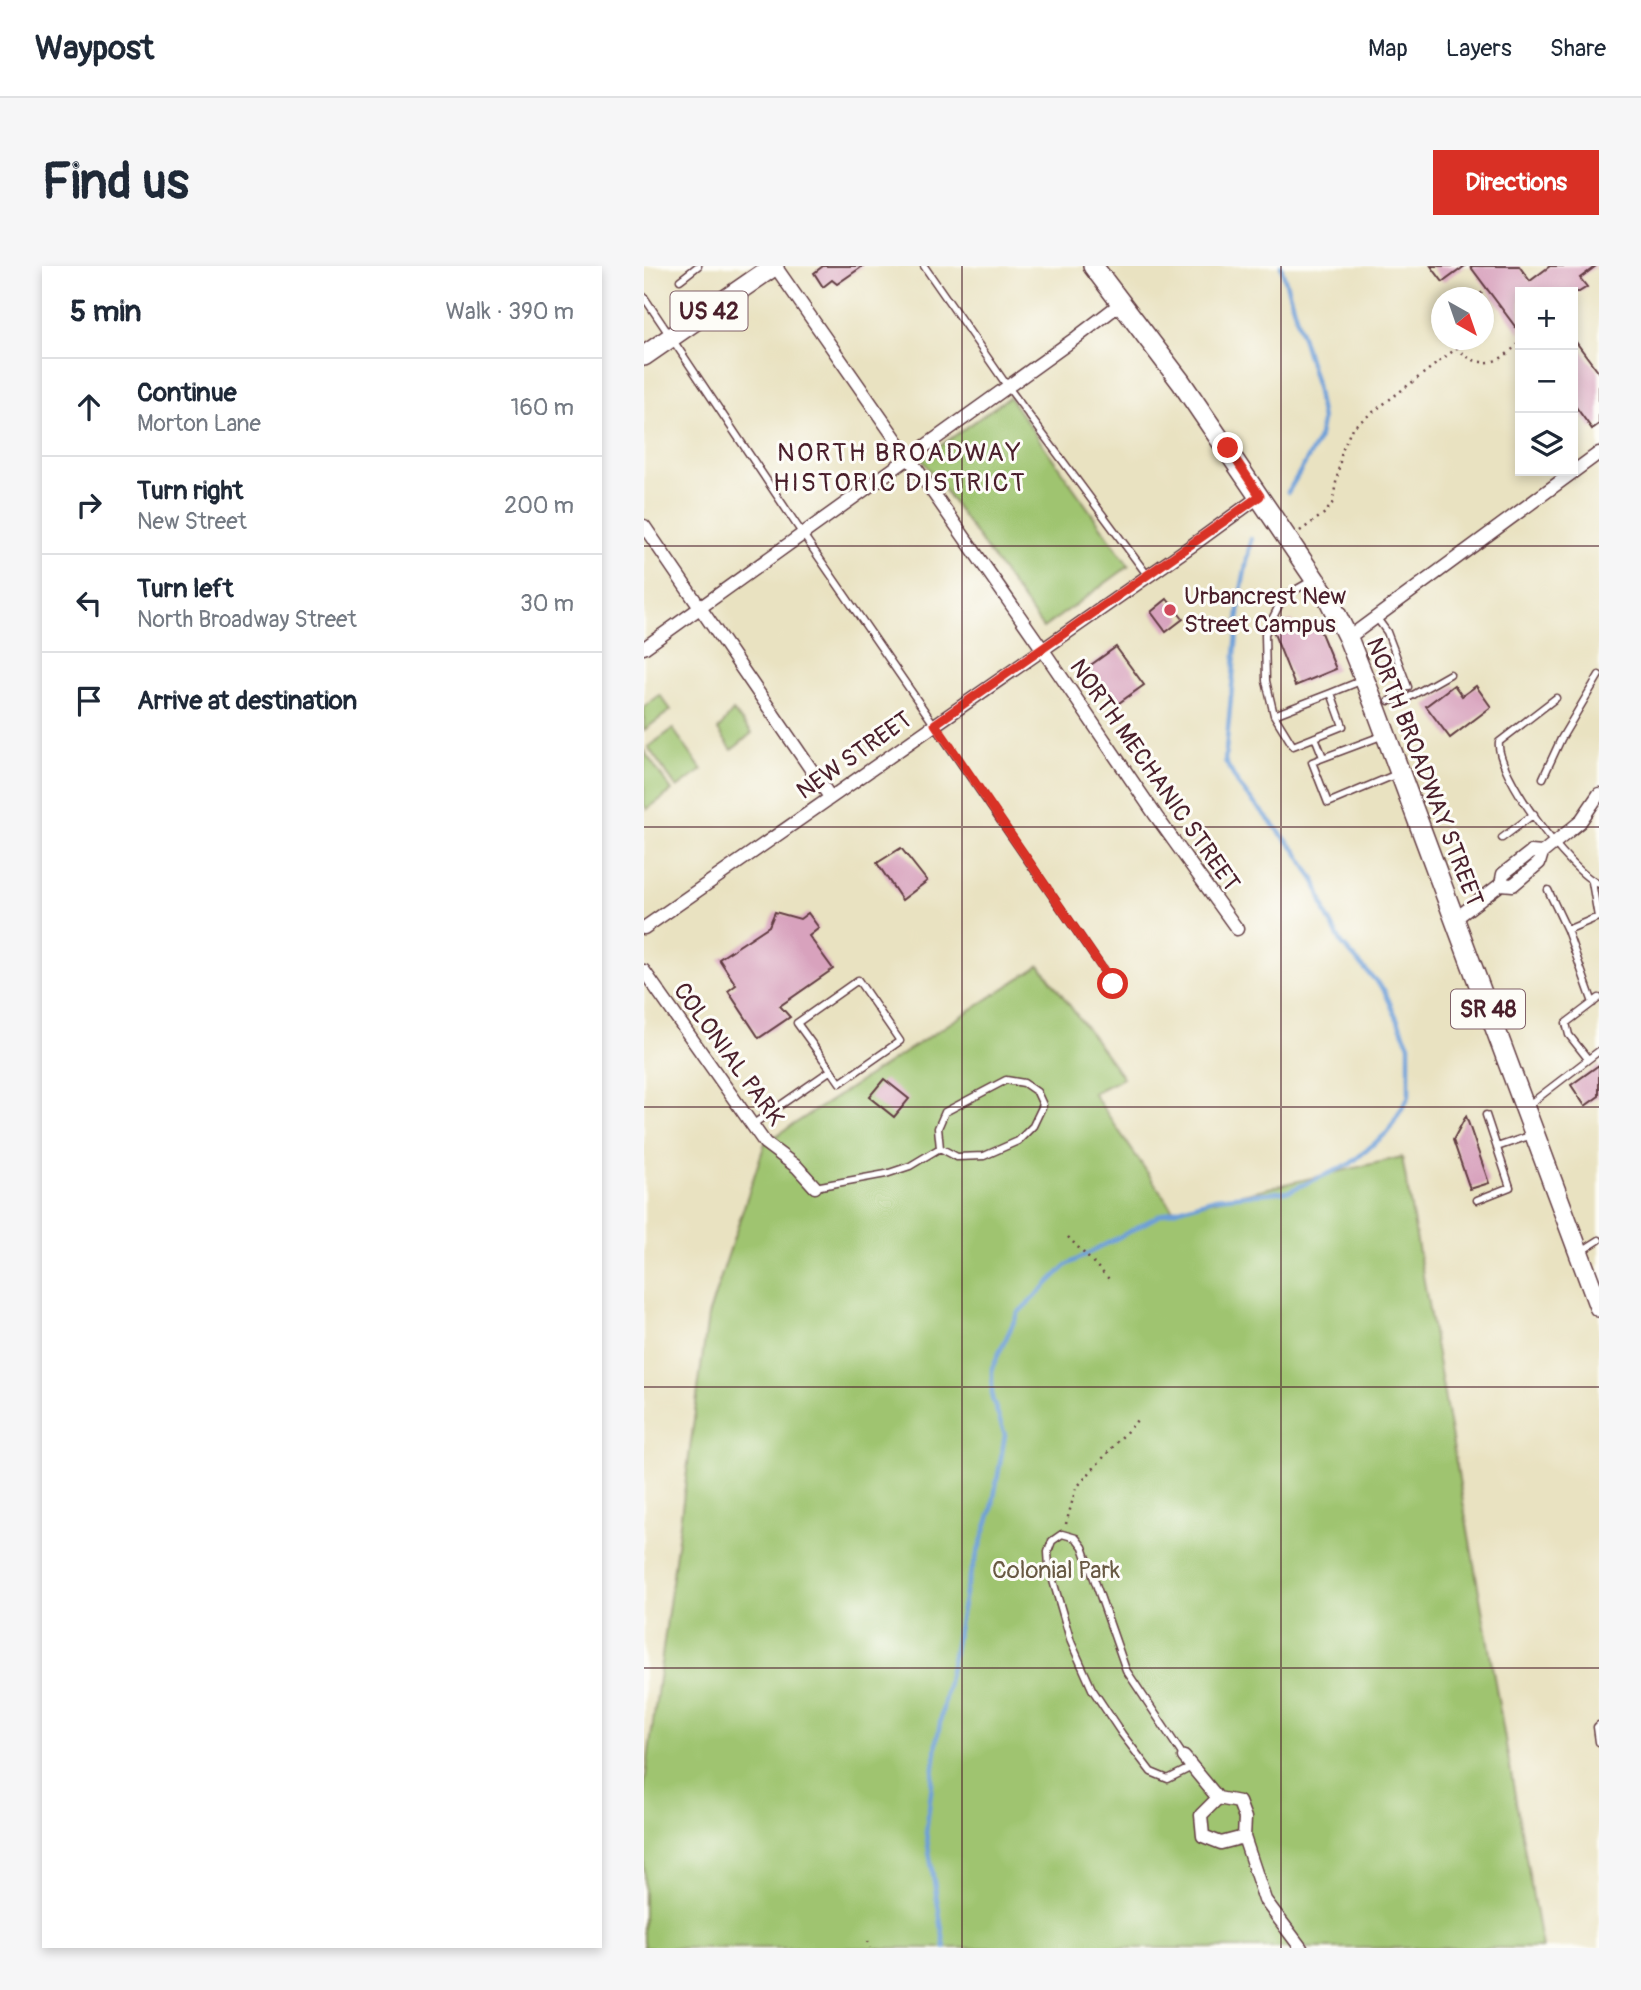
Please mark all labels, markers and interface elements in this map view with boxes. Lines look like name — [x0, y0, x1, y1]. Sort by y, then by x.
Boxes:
text: Waypost — [35, 28, 154, 69]
text: Map — [1368, 34, 1408, 63]
text: Layers — [1446, 34, 1512, 63]
text: Share — [1550, 34, 1606, 63]
button: Directions — [1433, 150, 1599, 215]
text: Find us — [42, 152, 189, 213]
north arrow — [1431, 287, 1494, 350]
map controls — [1515, 287, 1578, 476]
button: + — [1515, 287, 1578, 350]
road number: US 42 — [671, 292, 748, 330]
text: 5 min — [70, 293, 141, 330]
text: Walk · 390 m — [445, 297, 574, 326]
button: − — [1515, 350, 1578, 413]
text: Continue — [137, 377, 237, 409]
icon: ahead — [70, 388, 108, 426]
text: 160 m — [510, 393, 574, 422]
text: Morton Lane — [137, 409, 261, 438]
button: layers — [1515, 413, 1578, 476]
route end — [1212, 432, 1243, 463]
district label: NORTH BROADWAY HISTORIC DISTRICT — [773, 437, 1027, 499]
text: Turn right — [137, 475, 243, 507]
icon: right — [70, 486, 108, 524]
text: 200 m — [504, 491, 574, 520]
text: New Street — [137, 507, 247, 536]
text: Turn left — [137, 573, 233, 605]
place label: Urbancrest New Street Campus — [1184, 582, 1346, 639]
icon: left — [70, 584, 108, 622]
text: 30 m — [520, 589, 574, 618]
marker: Urbancrest New Street Campus — [1162, 602, 1178, 618]
text: North Broadway Street — [137, 605, 357, 634]
street label: NORTH BROADWAY STREET — [1360, 634, 1489, 911]
street label: NORTH MECHANIC STREET — [1063, 654, 1246, 897]
icon: arrive — [70, 682, 108, 720]
text: Arrive at destination — [137, 685, 357, 717]
street label: NEW STREET — [791, 705, 917, 806]
route start — [1097, 968, 1128, 999]
street label: COLONIAL PARK — [667, 977, 790, 1131]
road number: SR 48 — [1451, 989, 1525, 1028]
park label: Colonial Park — [992, 1556, 1120, 1585]

